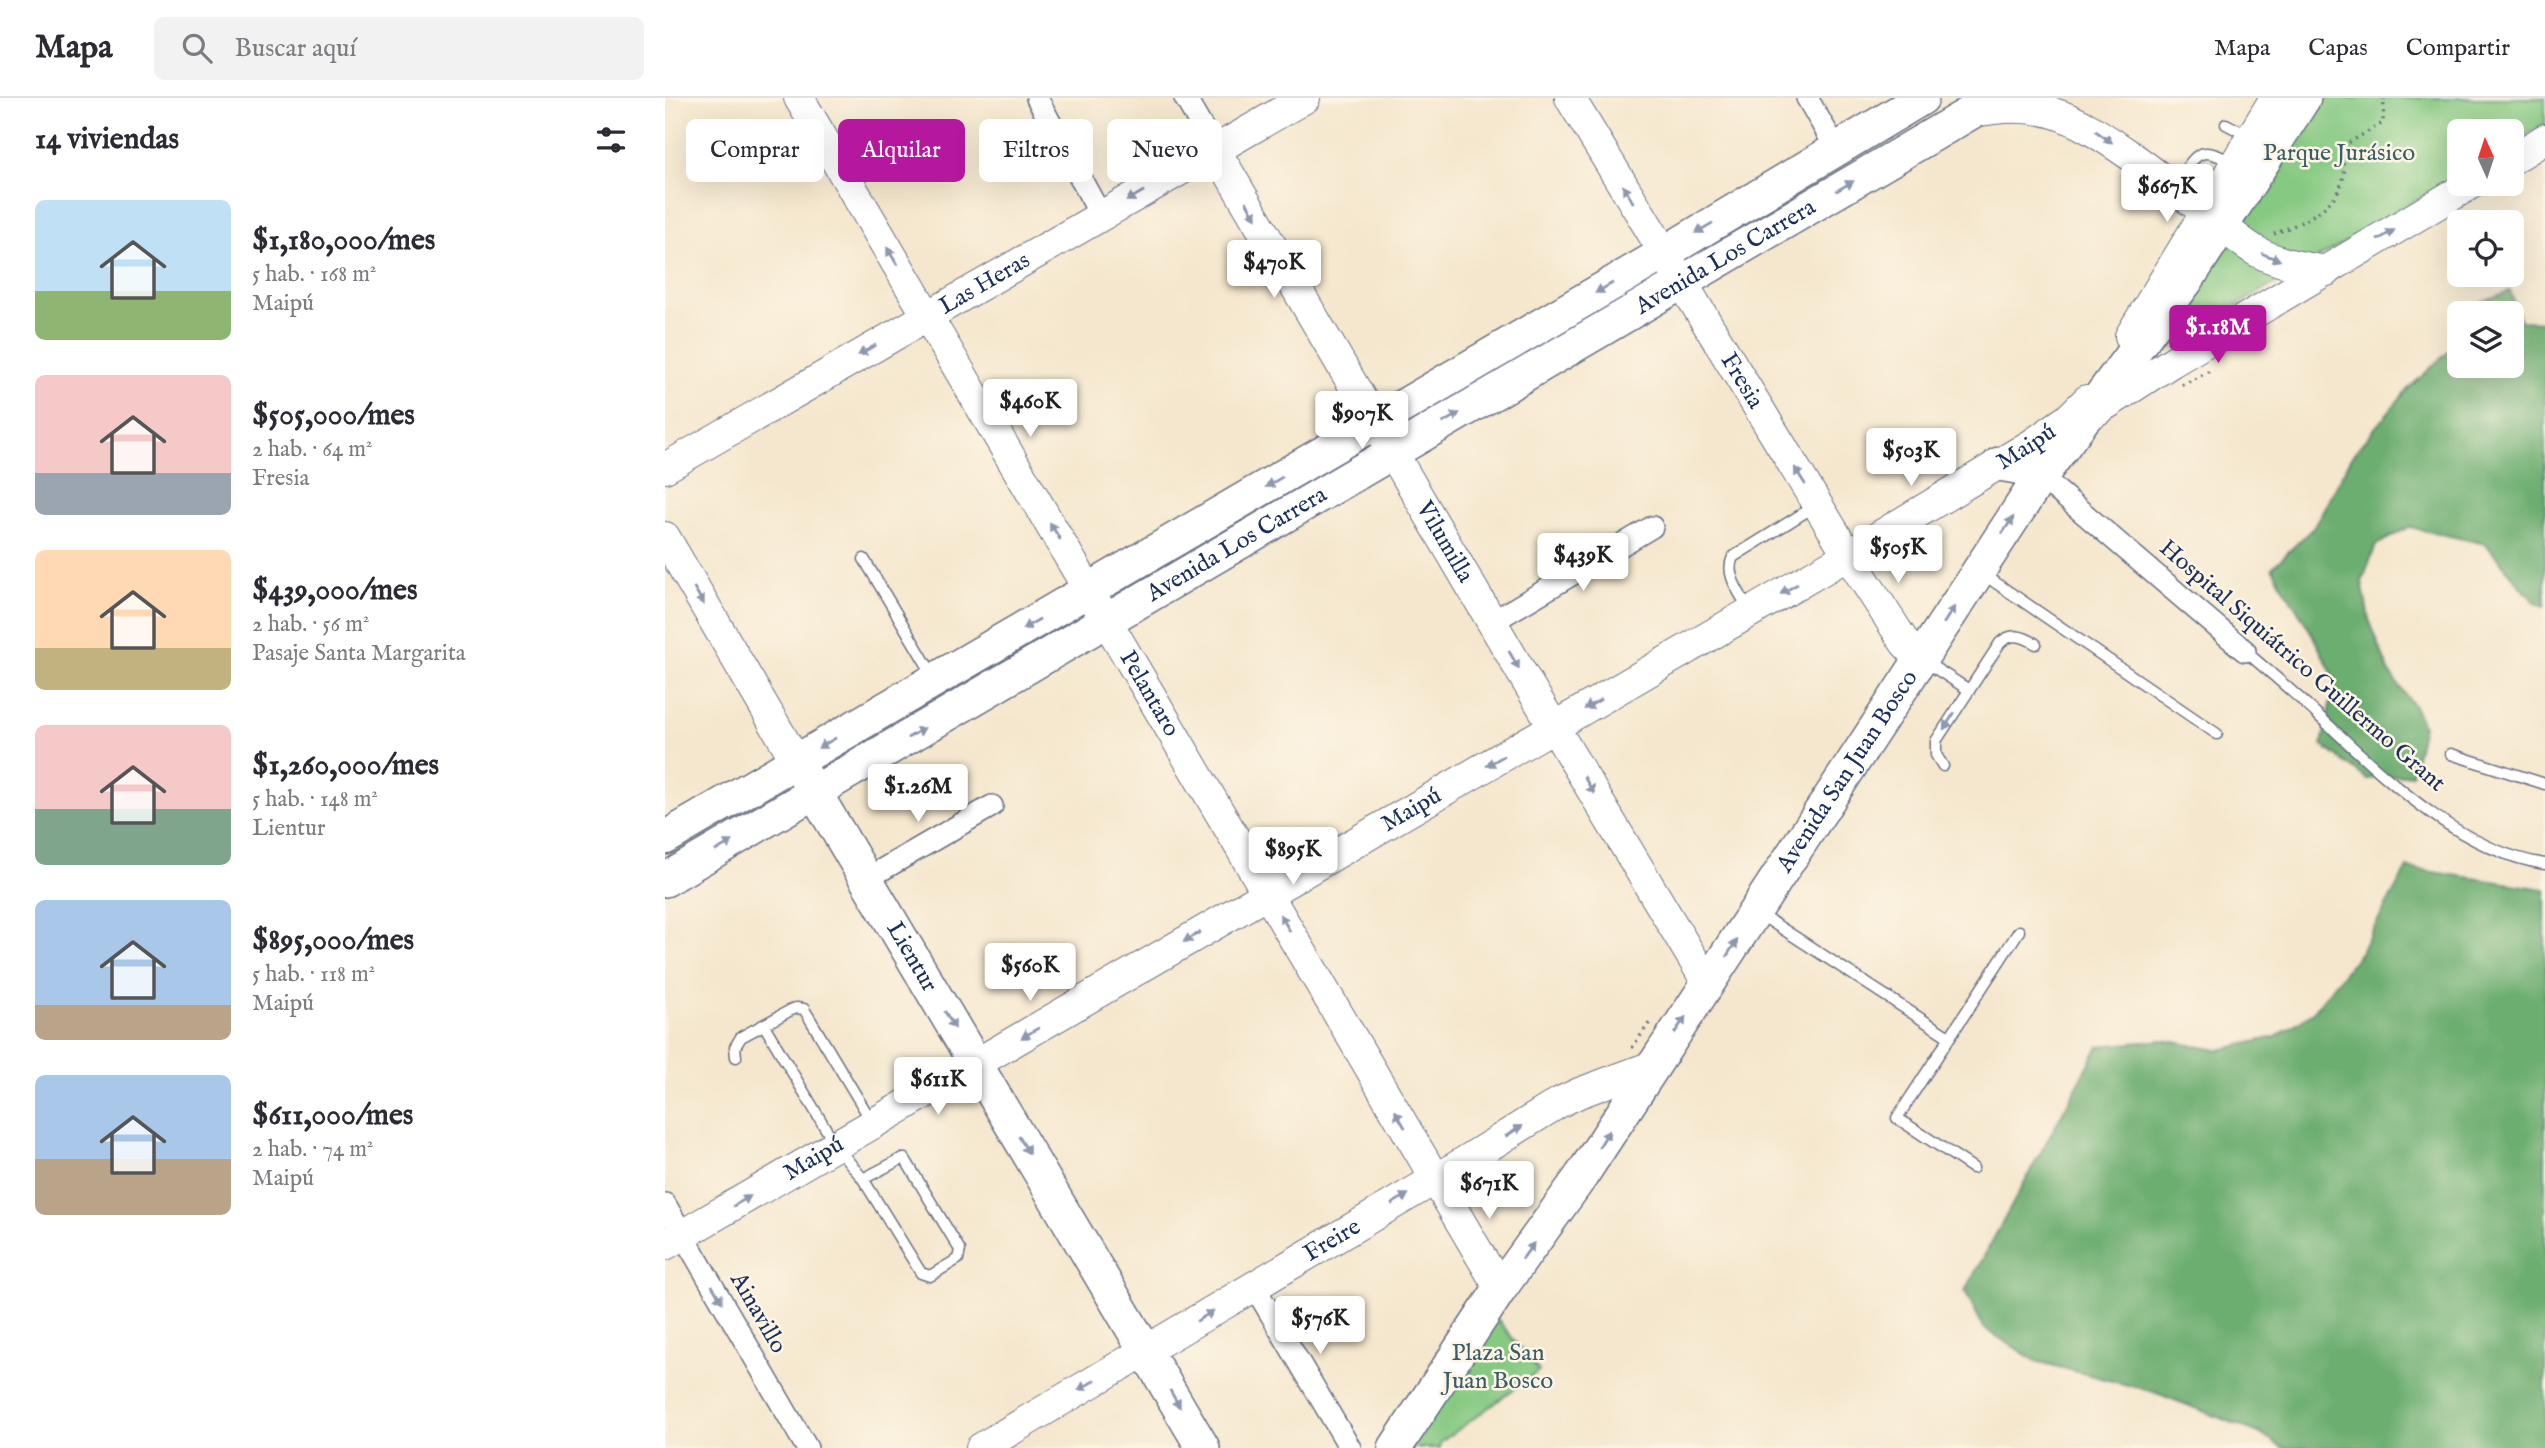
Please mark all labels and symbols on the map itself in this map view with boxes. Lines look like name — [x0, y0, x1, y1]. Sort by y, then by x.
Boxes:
north arrow — [2447, 119, 2523, 196]
one-way arrow — [2095, 130, 2113, 144]
park label: Parque Jurásico — [2263, 138, 2415, 169]
pin: $667K — [2118, 164, 2216, 224]
one-way arrow — [1835, 180, 1854, 192]
one-way arrow — [1622, 185, 1634, 204]
one-way arrow — [1126, 190, 1145, 202]
street label: Avenida Los Carrera — [1629, 191, 1822, 322]
one-way arrow — [1244, 200, 1257, 219]
one-way arrow — [1694, 222, 1713, 234]
one-way arrow — [2376, 229, 2395, 242]
pin: $470K — [1225, 240, 1323, 300]
street label: Las Heras — [933, 245, 1036, 322]
one-way arrow — [886, 247, 898, 266]
one-way arrow — [2261, 251, 2282, 262]
one-way arrow — [1595, 281, 1614, 294]
pin: $1.18M — [2161, 306, 2275, 365]
one-way arrow — [858, 344, 877, 356]
street label: Fresia — [1713, 347, 1771, 415]
pin: $460K — [981, 380, 1079, 439]
pin: $907K — [1313, 392, 1411, 451]
one-way arrow — [1442, 412, 1461, 424]
street label: Maipú — [1991, 416, 2062, 477]
pin: $503K — [1862, 428, 1960, 488]
one-way arrow — [1793, 466, 1806, 485]
one-way arrow — [1265, 476, 1284, 488]
street label: Avenida Los Carrera — [1140, 479, 1333, 610]
street label: Vilumilla — [1408, 495, 1481, 589]
one-way arrow — [2002, 515, 2015, 535]
one-way arrow — [1048, 521, 1061, 540]
pin: $505K — [1849, 526, 1947, 585]
pin: $439K — [1534, 533, 1632, 593]
street label: Hospital Siquiátrico Guillermo Grant — [2152, 533, 2452, 799]
one-way arrow — [1780, 583, 1799, 596]
one-way arrow — [693, 586, 706, 605]
one-way arrow — [1942, 606, 1956, 624]
one-way arrow — [1021, 618, 1040, 630]
street label: Pelantaro — [1112, 645, 1187, 742]
one-way arrow — [1508, 650, 1520, 669]
street label: Avenida San Juan Bosco — [1769, 664, 1925, 879]
one-way arrow — [1583, 698, 1603, 710]
one-way arrow — [1942, 712, 1956, 730]
one-way arrow — [906, 727, 925, 740]
one-way arrow — [817, 737, 836, 750]
one-way arrow — [1485, 755, 1505, 767]
pin: $1.26M — [861, 764, 975, 824]
one-way arrow — [1583, 776, 1595, 795]
street label: Maipú — [1376, 780, 1447, 839]
pin: $895K — [1244, 828, 1342, 887]
one-way arrow — [714, 840, 733, 852]
one-way arrow — [1279, 914, 1292, 933]
street label: Lientur — [879, 916, 945, 998]
one-way arrow — [1183, 930, 1202, 943]
one-way arrow — [1725, 939, 1739, 957]
pin: $560K — [981, 944, 1079, 1003]
one-way arrow — [943, 1010, 956, 1029]
one-way arrow — [1673, 1016, 1687, 1034]
one-way arrow — [1020, 1027, 1039, 1039]
pin: $611K — [889, 1058, 987, 1117]
one-way arrow — [1394, 1110, 1407, 1129]
one-way arrow — [1505, 1124, 1524, 1137]
street label: Maipú — [778, 1129, 849, 1188]
one-way arrow — [1598, 1129, 1611, 1148]
one-way arrow — [1018, 1135, 1030, 1154]
pin: $671K — [1440, 1162, 1538, 1221]
one-way arrow — [1391, 1193, 1410, 1205]
one-way arrow — [732, 1195, 751, 1207]
street label: Freire — [1298, 1211, 1366, 1269]
one-way arrow — [1520, 1242, 1534, 1260]
street label: Ainavillo — [722, 1266, 794, 1359]
one-way arrow — [711, 1284, 723, 1304]
pin: $576K — [1271, 1296, 1369, 1356]
one-way arrow — [1195, 1309, 1214, 1322]
park label: Plaza San Juan Bosco — [1440, 1338, 1553, 1397]
one-way arrow — [1078, 1379, 1097, 1392]
one-way arrow — [1168, 1390, 1181, 1409]

